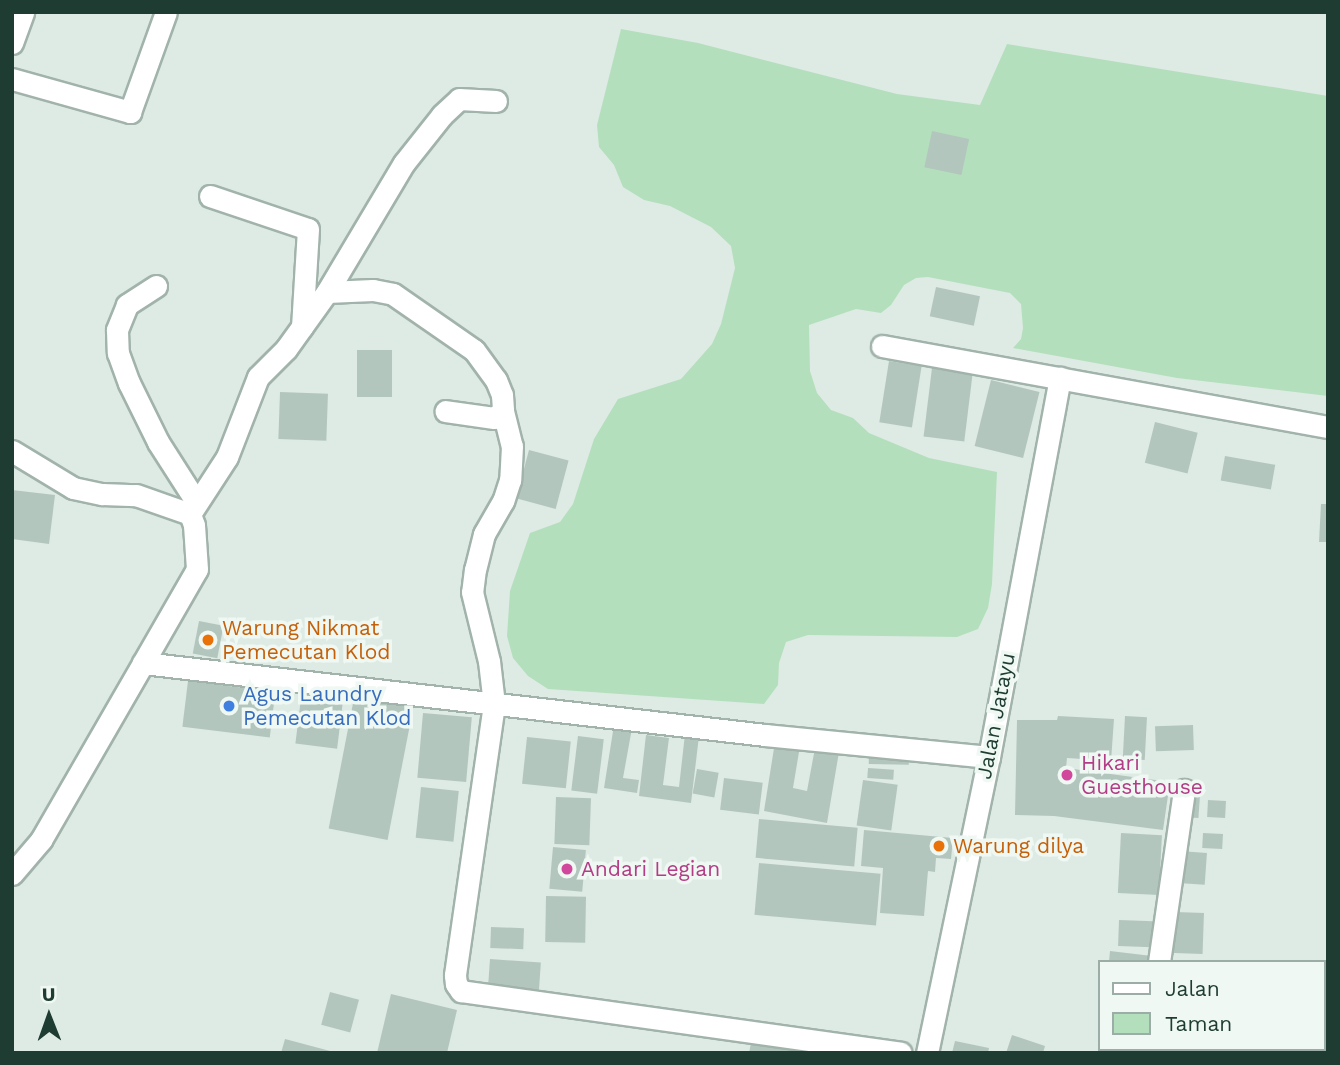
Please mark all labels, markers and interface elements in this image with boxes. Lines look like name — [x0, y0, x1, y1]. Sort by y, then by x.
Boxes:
place label: Warung Nikmat Pemecutan Klod — [222, 615, 390, 665]
marker: Warung Nikmat Pemecutan Klod — [200, 632, 216, 648]
street label: Jalan Jatayu — [971, 650, 1021, 782]
place label: Agus Laundry Pemecutan Klod — [243, 681, 411, 731]
marker: Agus Laundry Pemecutan Klod — [221, 698, 237, 714]
place label: Hikari Guesthouse — [1081, 750, 1203, 800]
marker: Hikari Guesthouse — [1059, 767, 1075, 783]
place label: Warung dilya — [953, 833, 1084, 859]
marker: Warung dilya — [931, 838, 947, 854]
place label: Andari Legian — [581, 856, 720, 882]
marker: Andari Legian — [559, 861, 575, 877]
legend — [1098, 960, 1326, 1051]
text: Jalan — [1165, 976, 1220, 1001]
north arrow — [14, 981, 84, 1051]
text: U — [42, 983, 56, 1006]
text: Taman — [1165, 1011, 1232, 1036]

